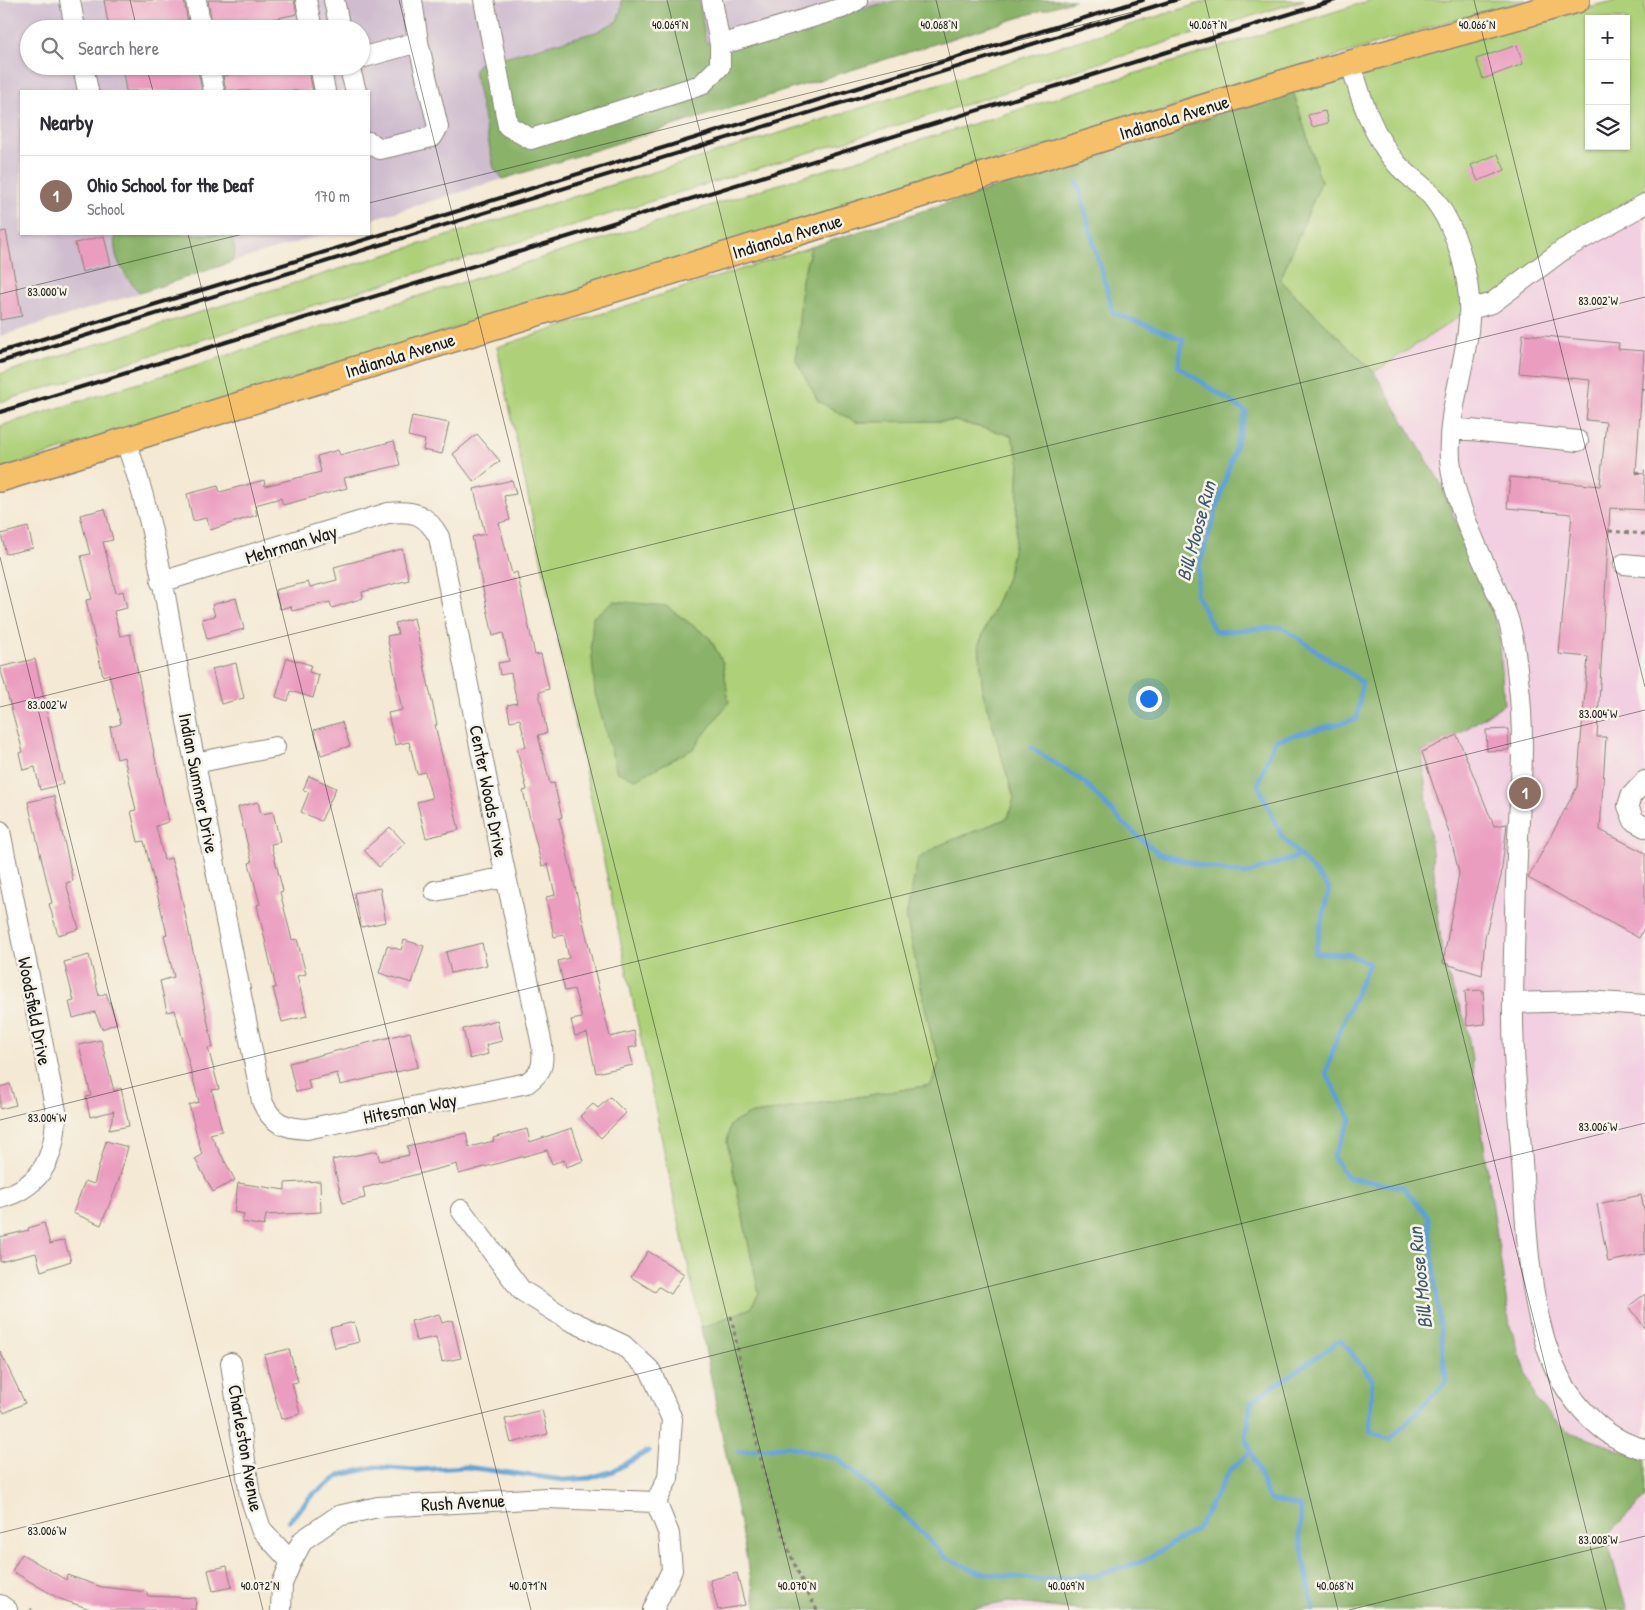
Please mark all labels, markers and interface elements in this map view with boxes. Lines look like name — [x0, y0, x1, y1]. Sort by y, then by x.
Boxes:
map controls — [1585, 15, 1630, 150]
button: + — [1585, 15, 1630, 60]
text: 40.069°N — [652, 16, 688, 33]
text: 40.068°N — [921, 16, 957, 33]
text: 40.067°N — [1189, 16, 1227, 33]
text: 40.066°N — [1459, 16, 1495, 33]
search box — [20, 20, 370, 75]
icon: search — [38, 34, 66, 62]
text: Search here — [78, 35, 159, 61]
button: − — [1585, 60, 1630, 105]
street label: Indianola Avenue — [1116, 88, 1232, 146]
button: layers — [1585, 105, 1630, 150]
text: Nearby — [40, 108, 93, 137]
text: Ohio School for the Deaf — [87, 172, 254, 198]
text: 1 — [53, 185, 59, 207]
text: 170 m — [315, 185, 350, 207]
text: School — [87, 198, 124, 220]
street label: Indianola Avenue — [729, 207, 845, 265]
text: 83.000°W — [27, 283, 67, 300]
text: 83.002°W — [1578, 292, 1618, 309]
street label: Indianola Avenue — [342, 326, 458, 384]
water label: Bill Moose Run — [1169, 476, 1222, 584]
street label: Mehrman Way — [242, 518, 340, 570]
your location — [1136, 686, 1162, 712]
text: 83.002°W — [27, 696, 67, 713]
text: 83.004°W — [1579, 705, 1618, 722]
street label: Indian Summer Drive — [173, 711, 225, 856]
street label: Center Woods Drive — [463, 723, 515, 860]
pin: 1 — [1509, 774, 1541, 812]
street label: Woodsfield Drive — [12, 955, 58, 1068]
street label: Hitesman Way — [361, 1086, 459, 1130]
text: 83.004°W — [28, 1109, 67, 1126]
text: 83.006°W — [1579, 1118, 1618, 1135]
water label: Bill Moose Run — [1401, 1224, 1438, 1330]
street label: Charleston Avenue — [222, 1383, 270, 1514]
street label: Rush Avenue — [420, 1487, 506, 1517]
text: 83.006°W — [28, 1522, 67, 1539]
text: 83.008°W — [1578, 1531, 1618, 1548]
text: 40.072°N — [241, 1577, 279, 1594]
text: 40.071°N — [509, 1577, 547, 1594]
text: 40.070°N — [778, 1577, 816, 1594]
text: 40.069°N — [1048, 1577, 1084, 1594]
text: 40.068°N — [1317, 1577, 1353, 1594]

